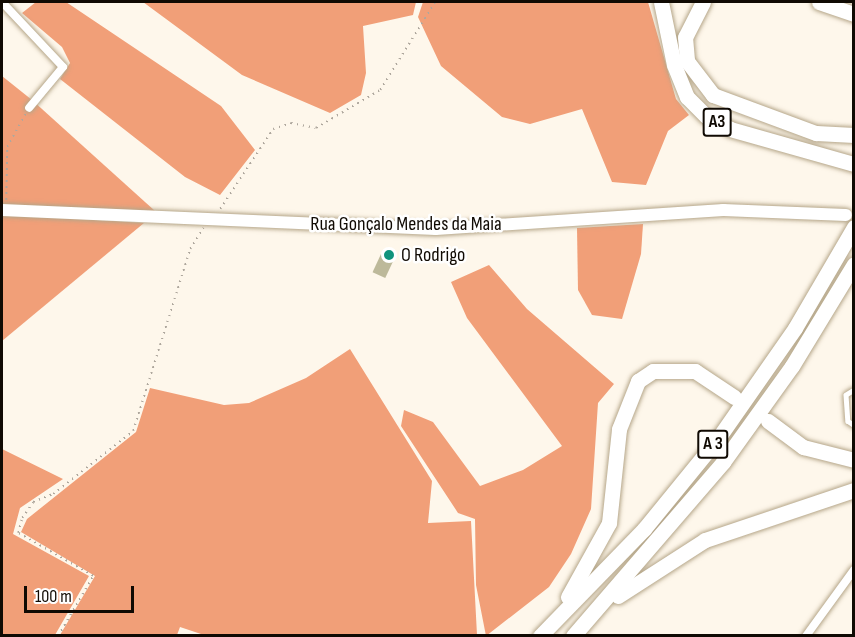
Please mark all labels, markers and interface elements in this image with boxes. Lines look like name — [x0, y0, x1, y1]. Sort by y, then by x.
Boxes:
road number: A3 — [702, 107, 732, 137]
street label: Rua Gonçalo Mendes da Maia — [310, 212, 502, 236]
place label: O Rodrigo — [401, 243, 465, 267]
marker: O Rodrigo — [382, 248, 396, 262]
road number: A 3 — [696, 429, 730, 459]
scale bar — [27, 574, 136, 612]
text: 100 m — [35, 586, 72, 607]

